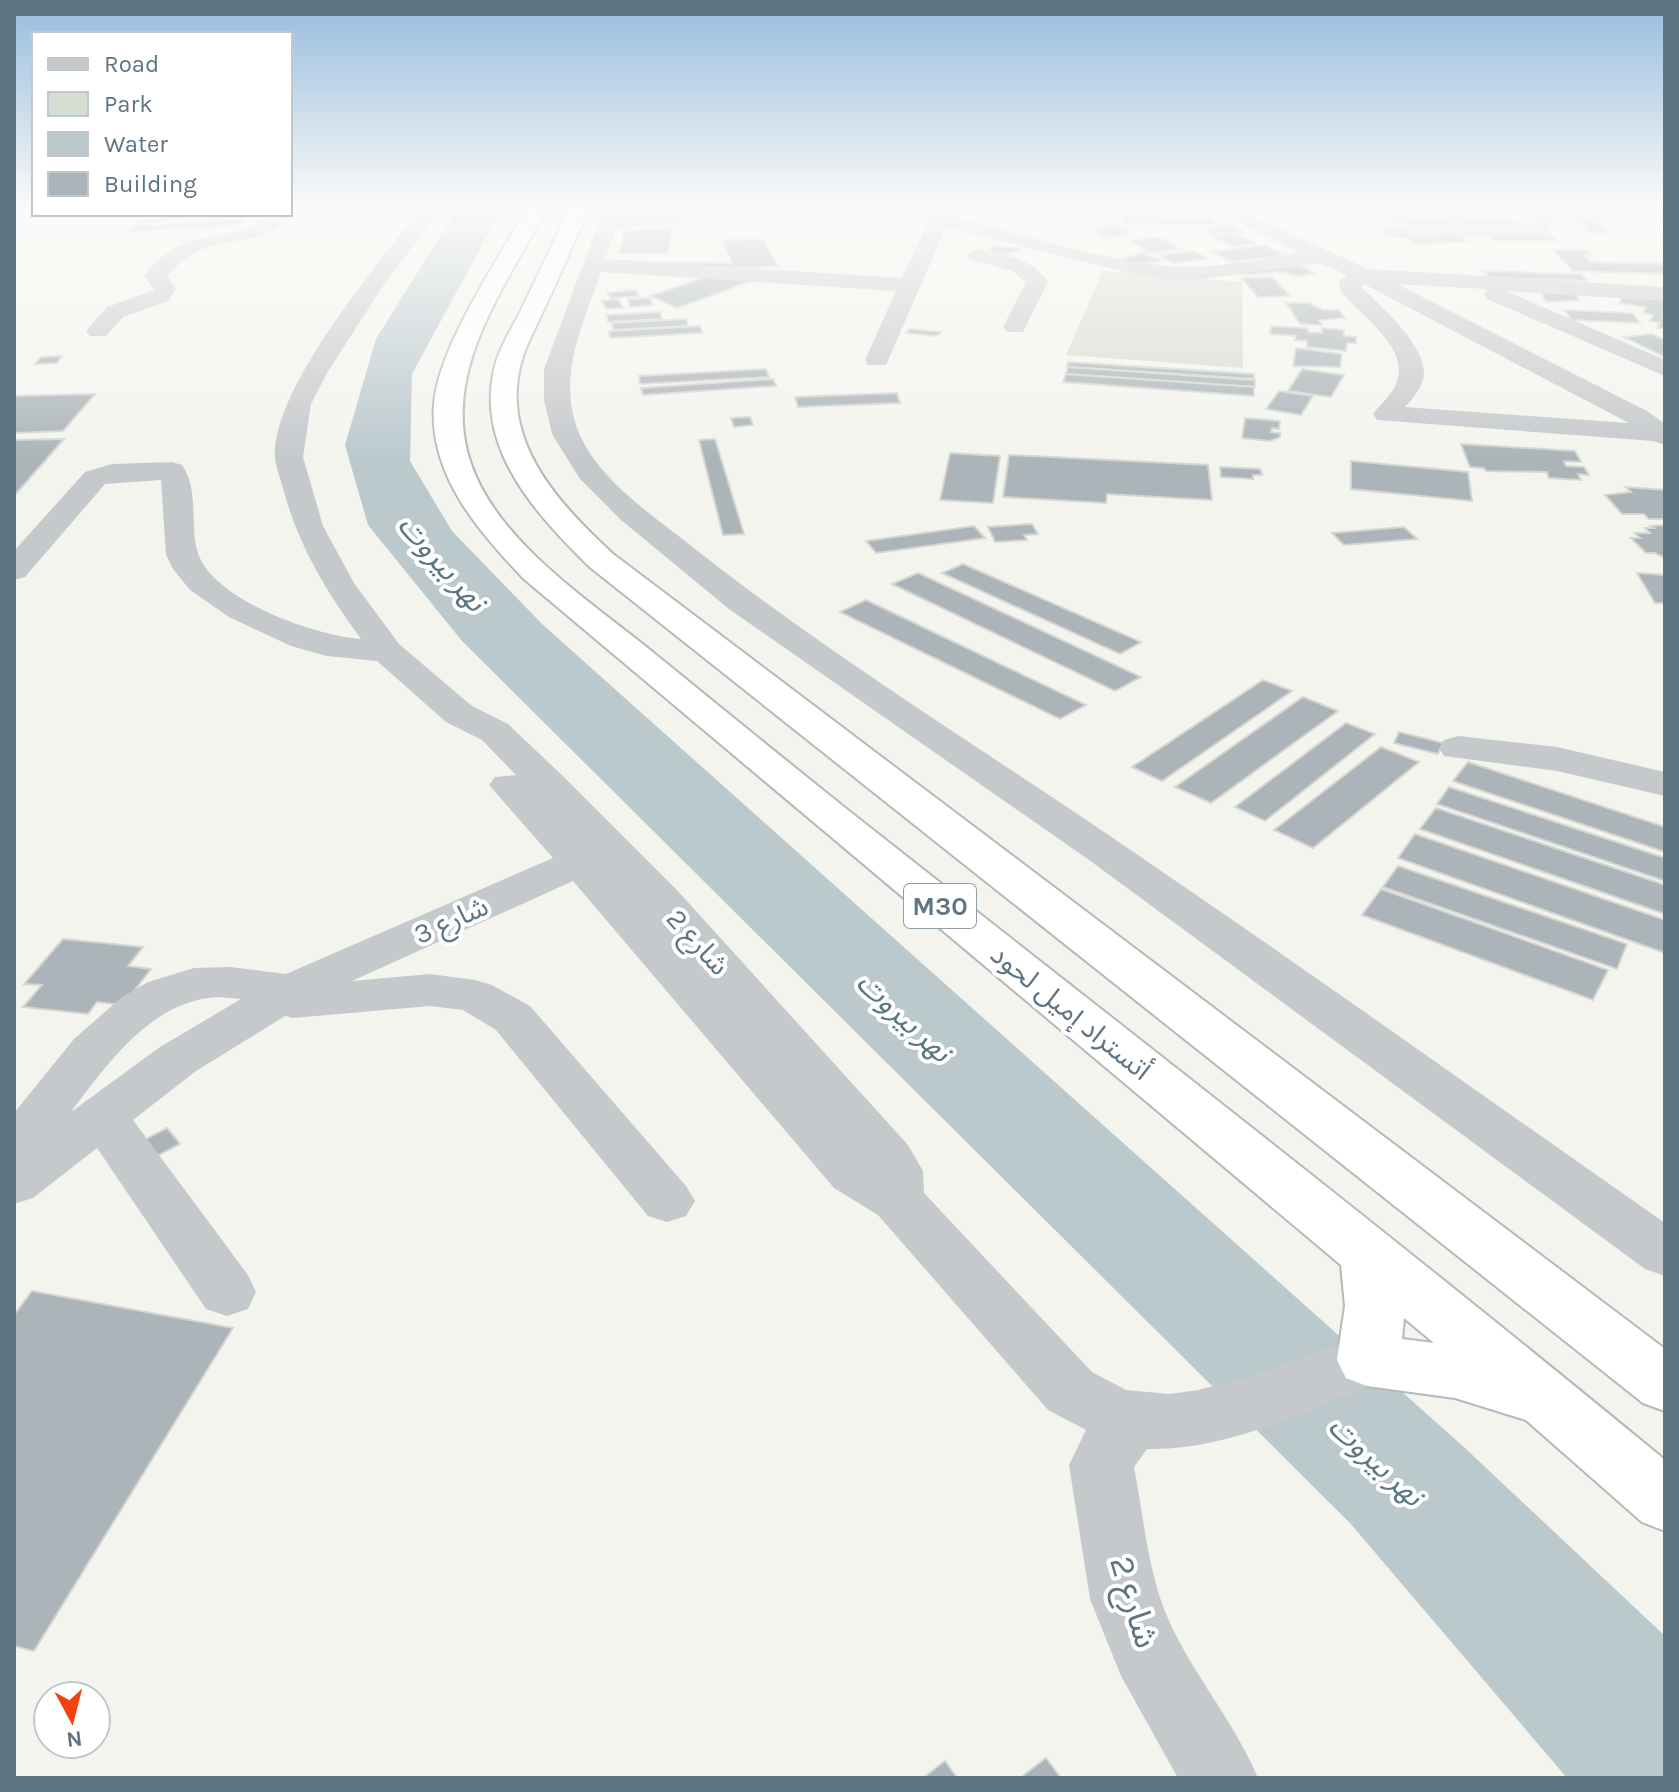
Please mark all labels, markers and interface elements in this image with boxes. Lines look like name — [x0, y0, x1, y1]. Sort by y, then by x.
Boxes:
legend — [32, 32, 292, 216]
text: Road — [104, 50, 159, 78]
text: Park — [104, 90, 153, 118]
text: Water — [104, 130, 168, 158]
text: Building — [104, 170, 197, 198]
water label: نهر بيروت — [390, 507, 495, 620]
road number: M30 — [904, 884, 976, 928]
street label: شارع 3 — [409, 889, 495, 955]
street label: شارع 2 — [657, 902, 736, 985]
street label: أتستراد إميل لحود — [983, 936, 1159, 1088]
water label: نهر بيروت — [849, 964, 960, 1071]
water label: نهر بيروت — [1321, 1408, 1432, 1515]
street label: شارع 2 — [1097, 1551, 1167, 1654]
north arrow — [32, 1680, 112, 1760]
text: N — [65, 1725, 84, 1753]

